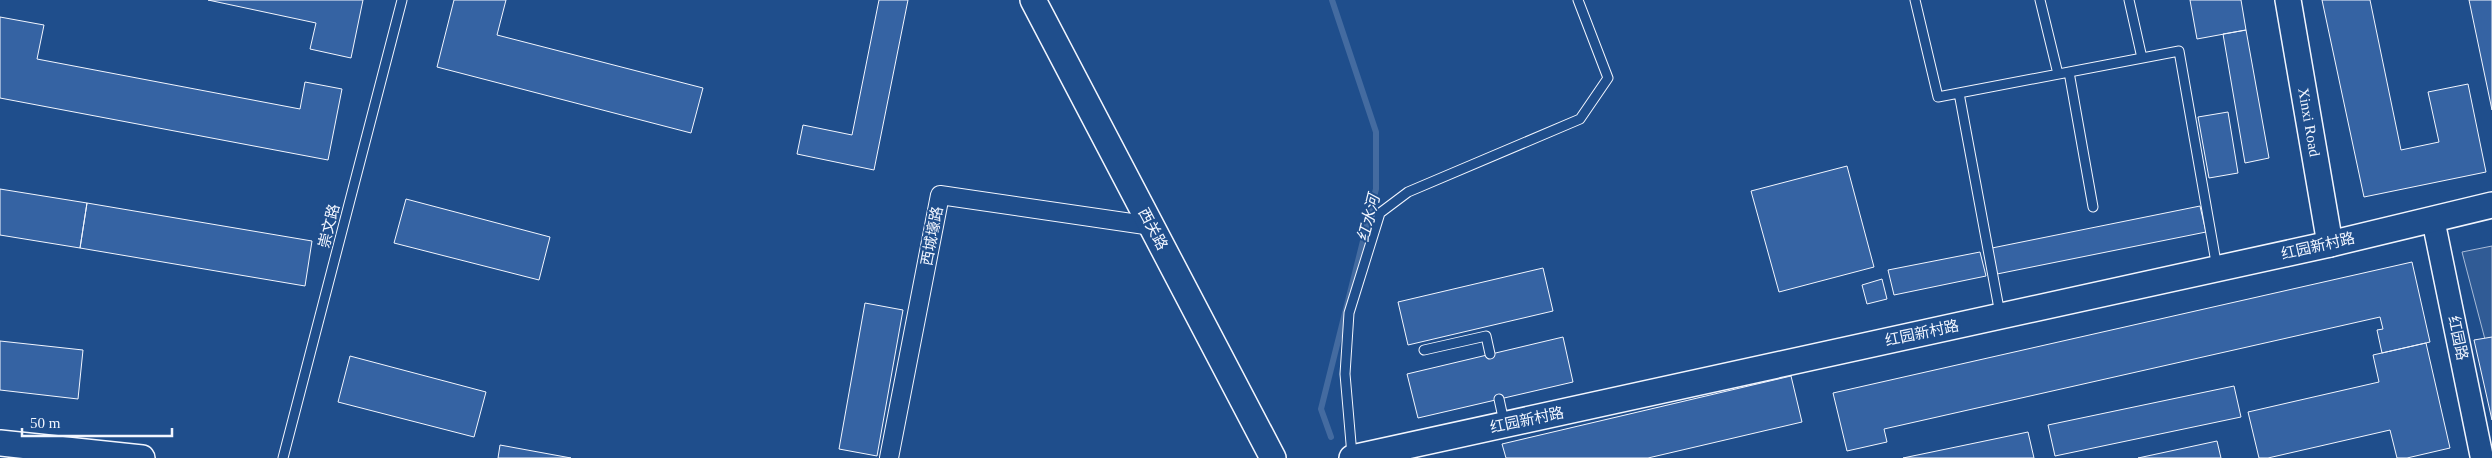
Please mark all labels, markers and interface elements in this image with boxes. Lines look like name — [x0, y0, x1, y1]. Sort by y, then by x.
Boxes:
street label: Xinxi Road — [2295, 87, 2323, 158]
water label: 红水河 — [1354, 190, 1383, 243]
street label: 崇文路 — [316, 202, 342, 250]
street label: 西城壕路 — [917, 205, 946, 267]
street label: 西关路 — [1135, 205, 1171, 253]
street label: 红园新村路 — [2279, 229, 2356, 262]
street label: 红园路 — [2445, 314, 2471, 362]
street label: 红园新村路 — [1883, 316, 1960, 349]
street label: 红园新村路 — [1488, 403, 1565, 436]
scale bar — [22, 406, 172, 438]
text: 50 m — [30, 415, 61, 431]

